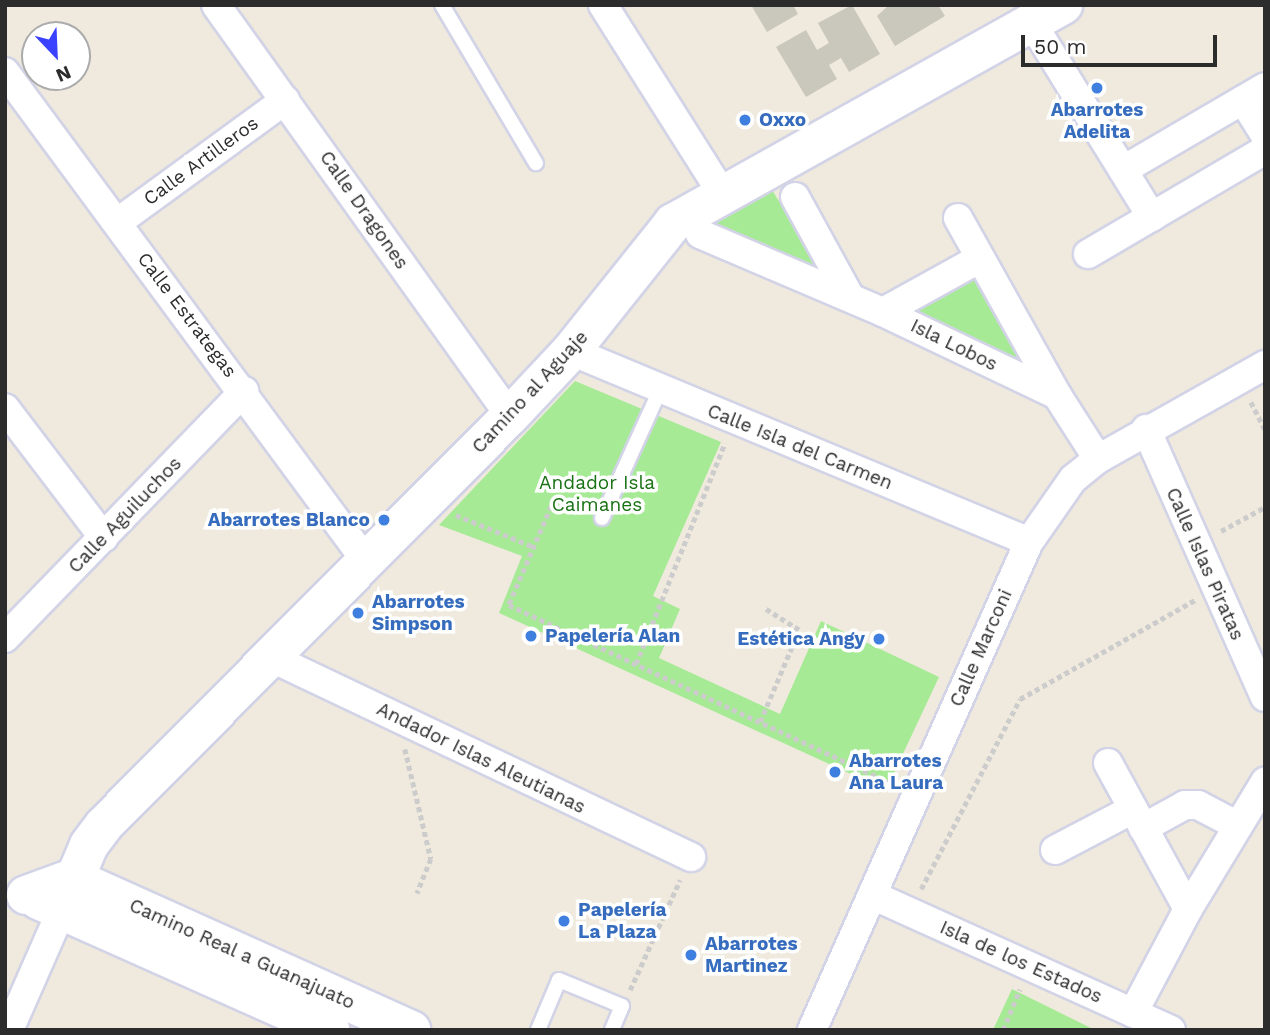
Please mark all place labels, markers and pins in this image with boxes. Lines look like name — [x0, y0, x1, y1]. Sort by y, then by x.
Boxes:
marker: Abarrotes Adelita — [1089, 80, 1105, 96]
place label: Abarrotes Adelita — [1051, 99, 1143, 143]
place label: Oxxo — [759, 109, 806, 131]
marker: Oxxo — [737, 112, 753, 128]
place label: Abarrotes Blanco — [208, 509, 370, 531]
marker: Abarrotes Blanco — [376, 512, 392, 528]
place label: Abarrotes Simpson — [372, 591, 465, 635]
marker: Abarrotes Simpson — [350, 605, 366, 621]
place label: Papelería Alan — [545, 625, 681, 647]
marker: Papelería Alan — [523, 628, 539, 644]
place label: Estética Angy — [737, 628, 865, 650]
marker: Estética Angy — [871, 631, 887, 647]
place label: Abarrotes Ana Laura — [849, 750, 943, 794]
marker: Abarrotes Ana Laura — [827, 764, 843, 780]
place label: Papelería La Plaza — [578, 899, 667, 943]
marker: Papelería La Plaza — [556, 913, 572, 929]
place label: Abarrotes Martinez — [705, 933, 798, 977]
marker: Abarrotes Martinez — [683, 947, 699, 963]

